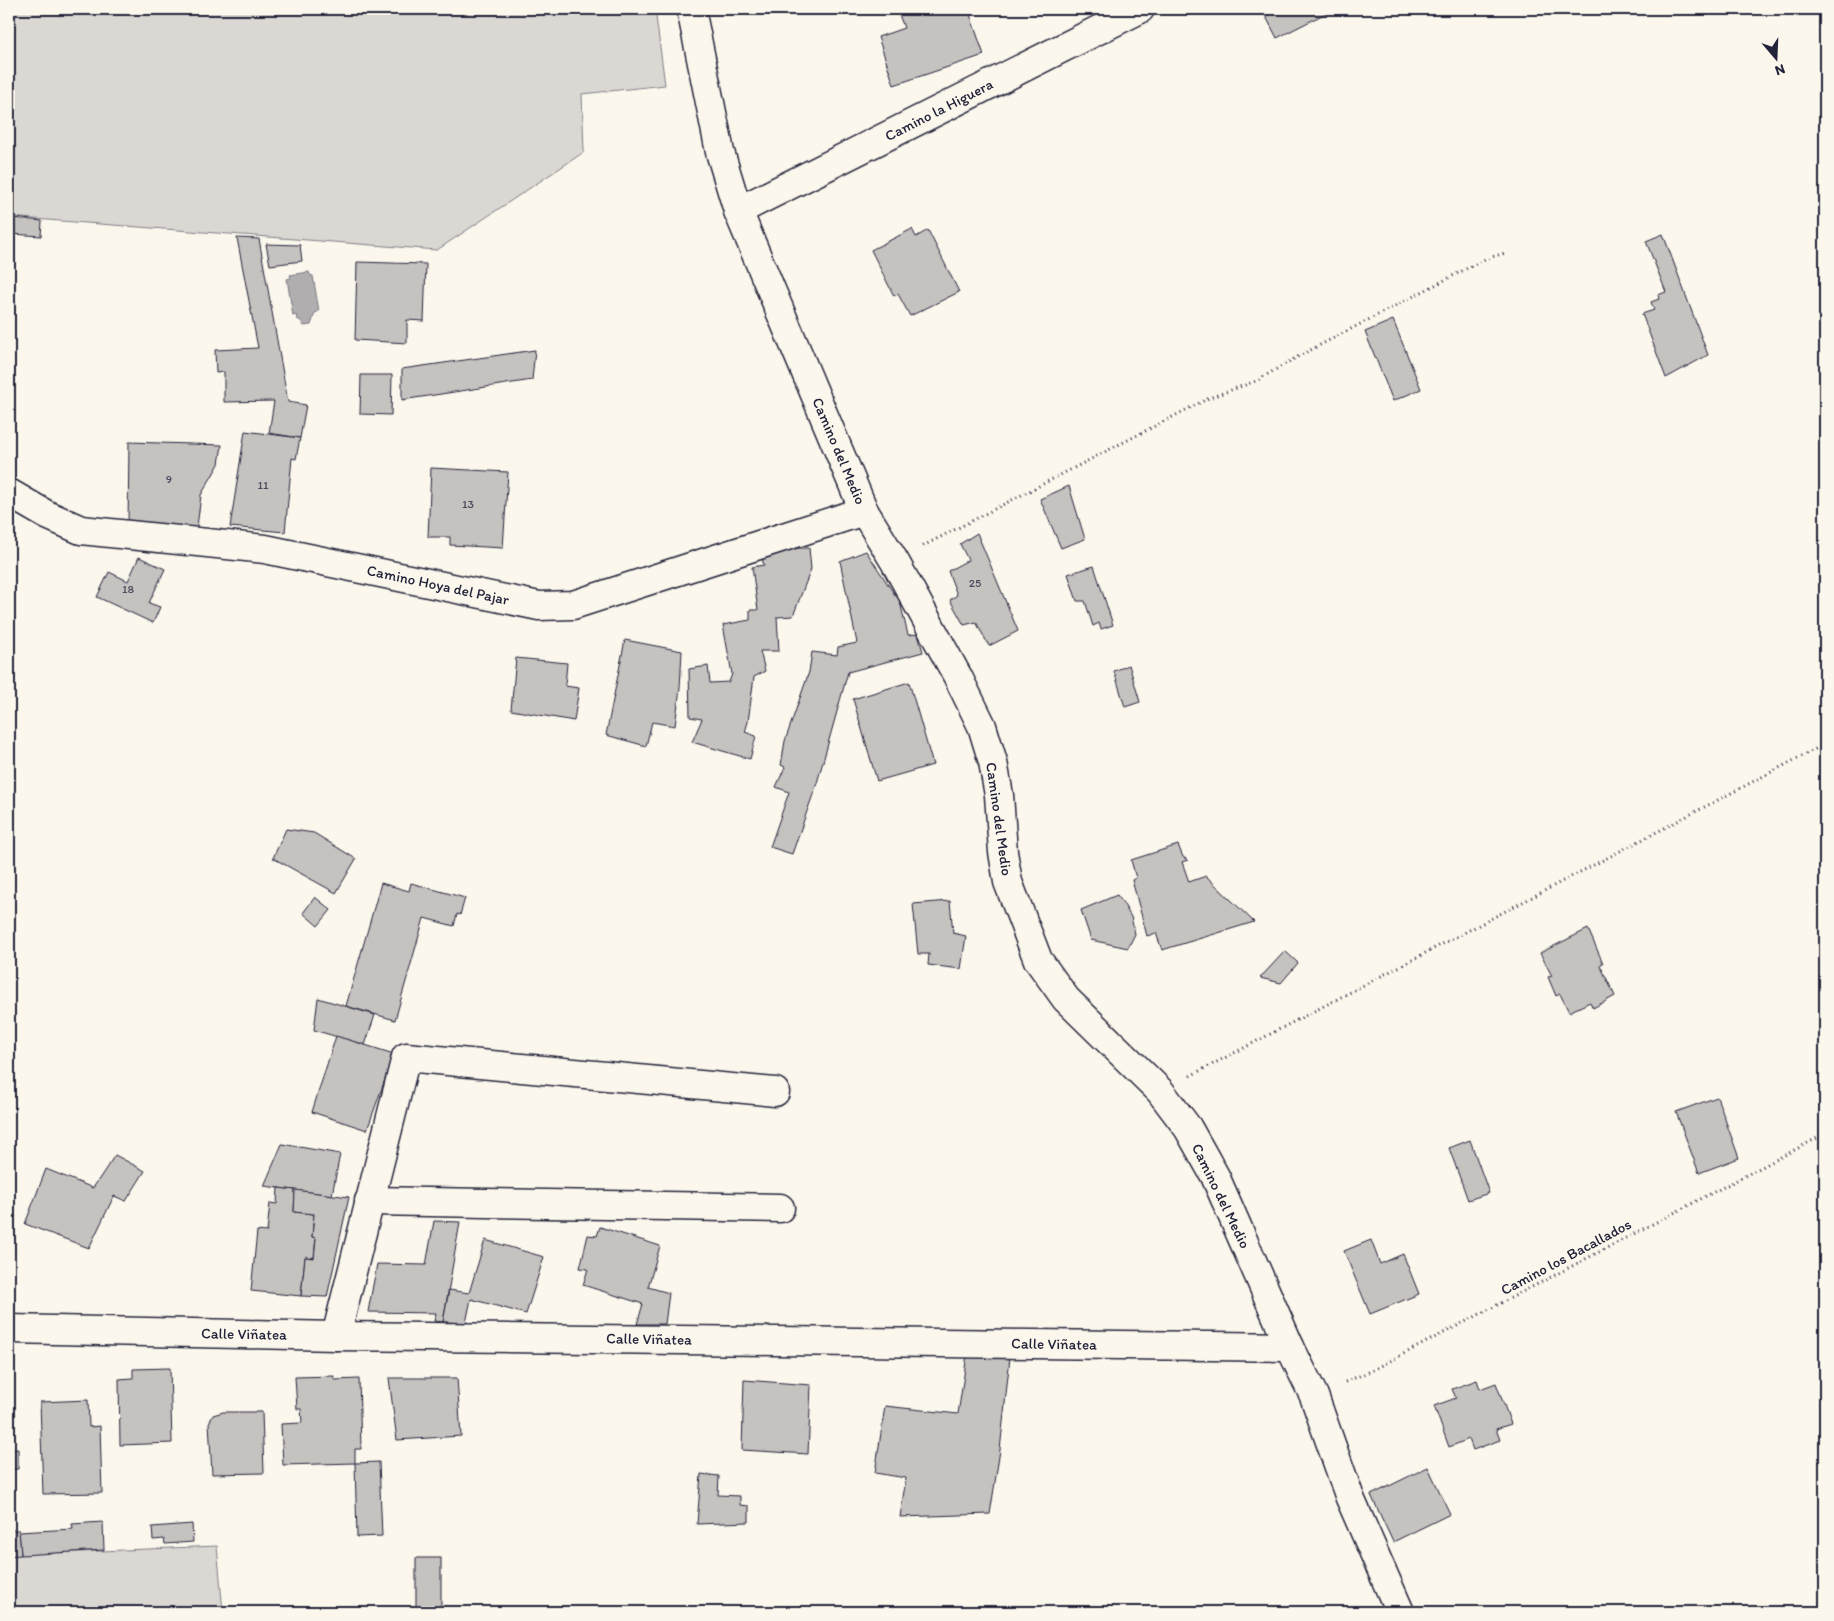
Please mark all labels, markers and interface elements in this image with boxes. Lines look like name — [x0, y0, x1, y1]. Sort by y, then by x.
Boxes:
north arrow — [1752, 32, 1802, 82]
text: N — [1773, 60, 1787, 79]
street label: Camino la Higuera — [882, 75, 997, 145]
street label: Camino del Medio — [808, 395, 870, 507]
house number: 9 — [166, 472, 172, 486]
house number: 11 — [257, 478, 269, 492]
house number: 13 — [462, 497, 475, 511]
street label: Camino Hoya del Pajar — [365, 561, 511, 609]
house number: 25 — [969, 576, 981, 590]
house number: 18 — [122, 582, 134, 596]
street label: Camino del Medio — [982, 761, 1016, 877]
street label: Camino del Medio — [1188, 1141, 1254, 1251]
street label: Camino los Bacallados — [1498, 1215, 1635, 1299]
street label: Calle Viñatea — [201, 1324, 287, 1344]
street label: Calle Viñatea — [606, 1329, 692, 1349]
street label: Calle Viñatea — [1011, 1334, 1097, 1354]

